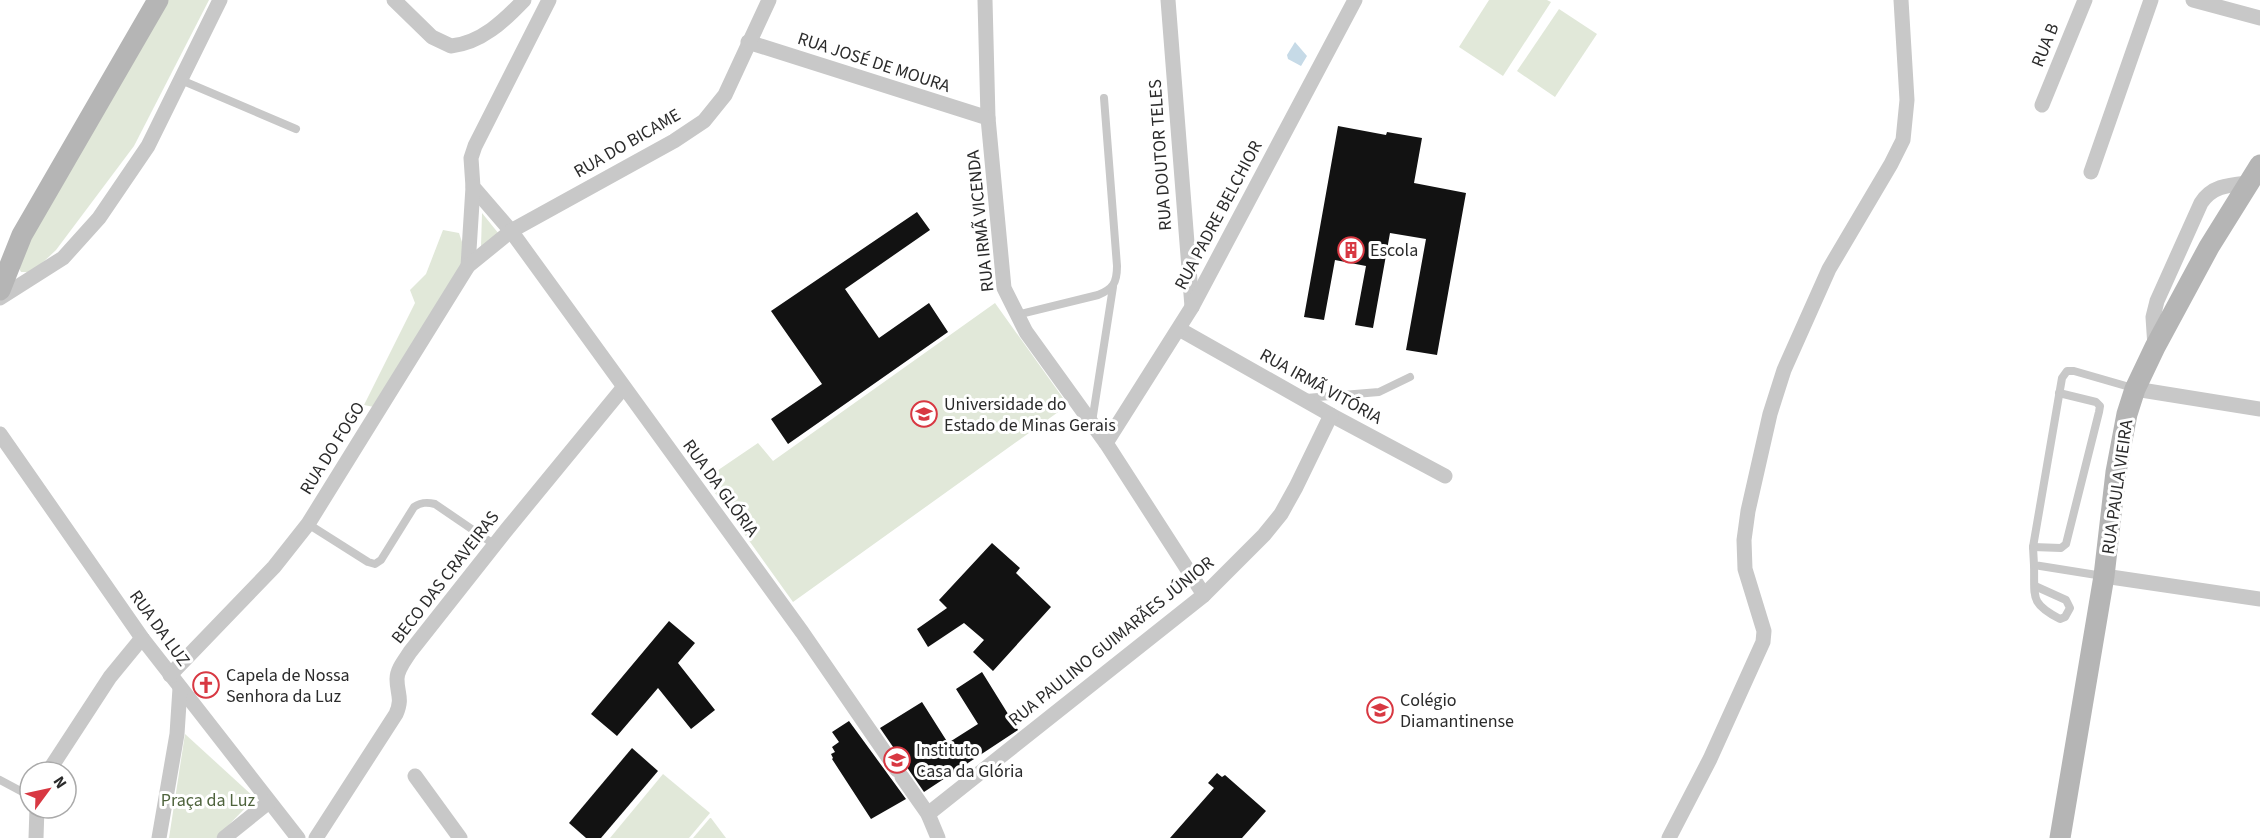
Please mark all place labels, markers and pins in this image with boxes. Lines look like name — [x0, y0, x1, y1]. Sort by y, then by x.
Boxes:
building icon: Escola — [1336, 235, 1366, 265]
place label: Escola — [1370, 238, 1418, 263]
place label: Universidade do Estado de Minas Gerais — [944, 392, 1116, 438]
school or university icon: Universidade do Estado de Minas Gerais — [909, 399, 939, 429]
place label: Capela de Nossa Senhora da Luz — [226, 663, 350, 709]
church icon: Capela de Nossa Senhora da Luz — [191, 670, 221, 700]
place label: Colégio Diamantinense — [1400, 688, 1514, 734]
school or university icon: Colégio Diamantinense — [1365, 695, 1395, 725]
place label: Instituto Casa da Glória — [916, 738, 1023, 784]
school or university icon: Instituto Casa da Glória — [882, 745, 912, 775]

